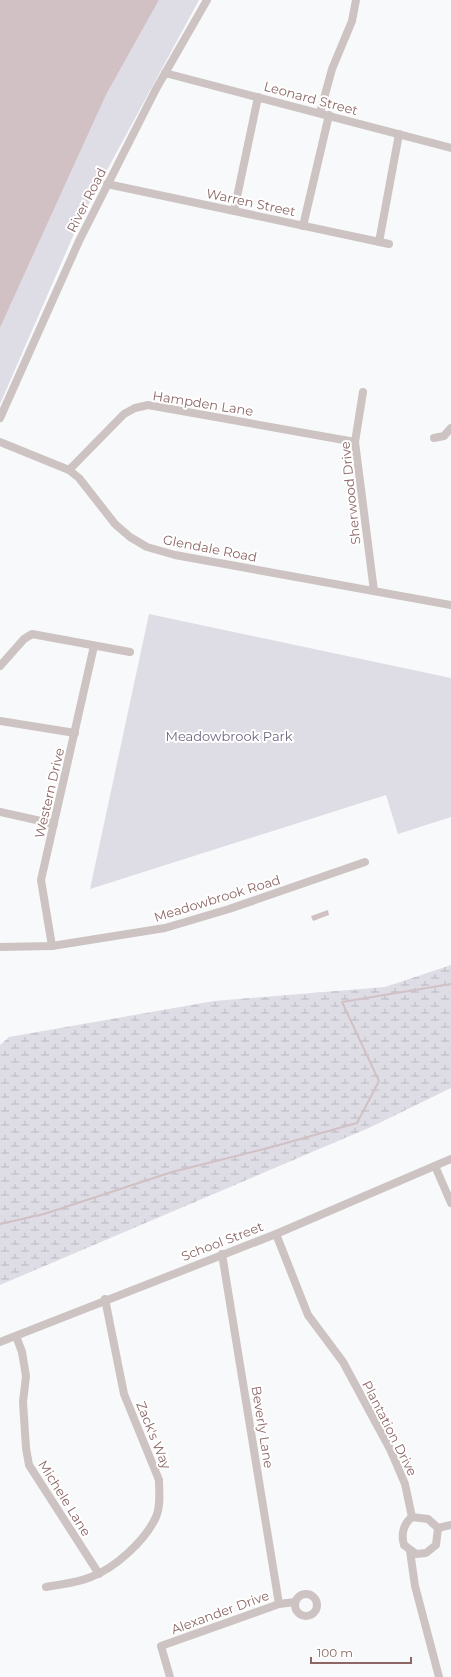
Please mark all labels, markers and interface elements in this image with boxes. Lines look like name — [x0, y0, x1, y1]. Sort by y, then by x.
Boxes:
street label: Leonard Street — [262, 78, 360, 118]
street label: River Road — [63, 165, 109, 235]
street label: Warren Street — [205, 185, 297, 219]
street label: Hampden Lane — [152, 387, 255, 419]
street label: Sherwood Drive — [337, 440, 363, 545]
street label: Glendale Road — [162, 531, 258, 565]
park label: Meadowbrook Park — [166, 728, 293, 744]
street label: Western Drive — [31, 746, 67, 840]
street label: Meadowbrook Road — [152, 871, 282, 925]
street label: School Street — [179, 1218, 265, 1264]
street label: Plantation Drive — [359, 1378, 421, 1479]
street label: Beverly Lane — [249, 1385, 277, 1469]
street label: Zack's Way — [133, 1399, 175, 1472]
street label: Michele Lane — [35, 1457, 95, 1539]
street label: Alexander Drive — [169, 1587, 271, 1637]
scale bar — [311, 1639, 411, 1665]
text: 100 m — [317, 1645, 353, 1660]

